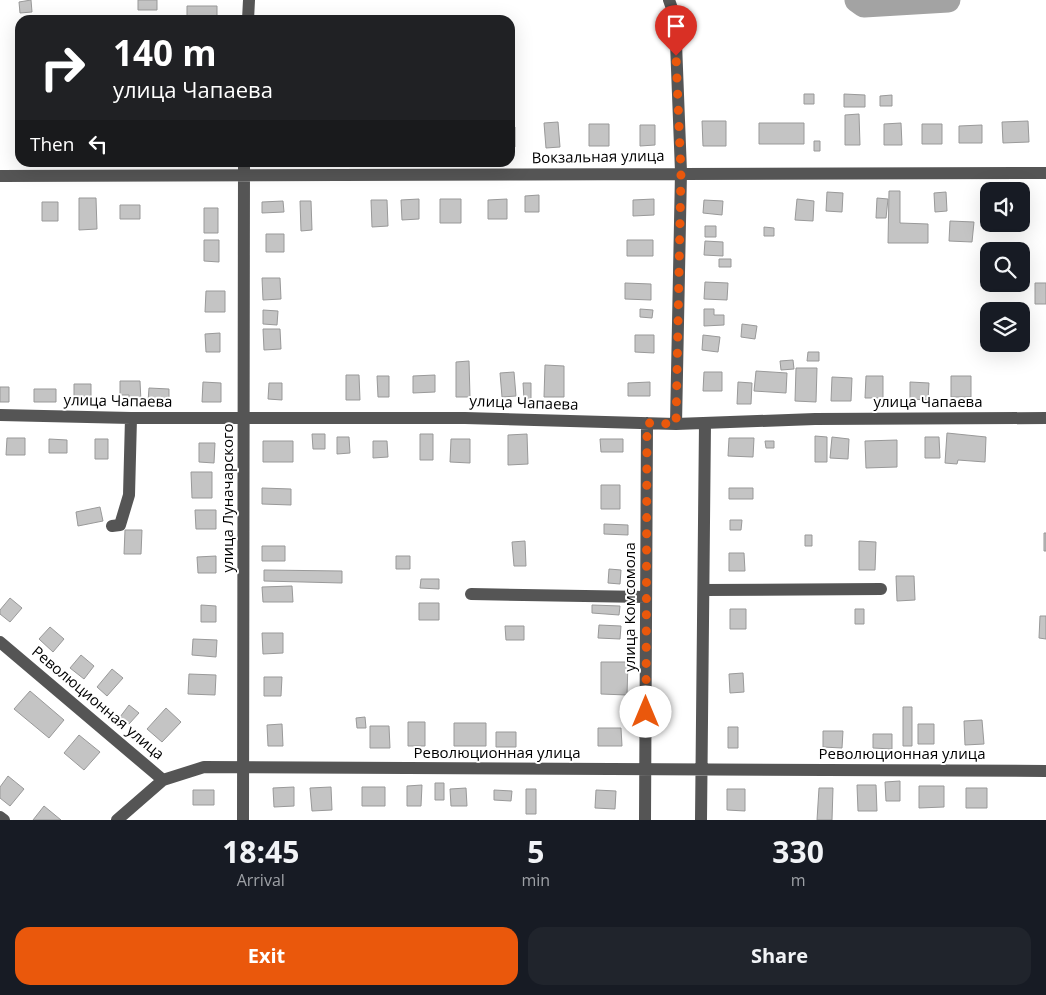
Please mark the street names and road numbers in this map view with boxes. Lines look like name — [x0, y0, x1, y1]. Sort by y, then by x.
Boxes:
street label: Вокзальная улица — [531, 145, 665, 167]
street label: улица Чапаева — [63, 389, 173, 411]
street label: улица Чапаева — [469, 390, 579, 414]
street label: улица Чапаева — [874, 391, 983, 411]
street label: улица Луначарского — [217, 423, 237, 573]
street label: улица Комсомола — [619, 542, 639, 672]
street label: Революционная улица — [28, 641, 169, 764]
street label: Революционная улица — [414, 742, 580, 762]
street label: Революционная улица — [819, 743, 985, 763]

